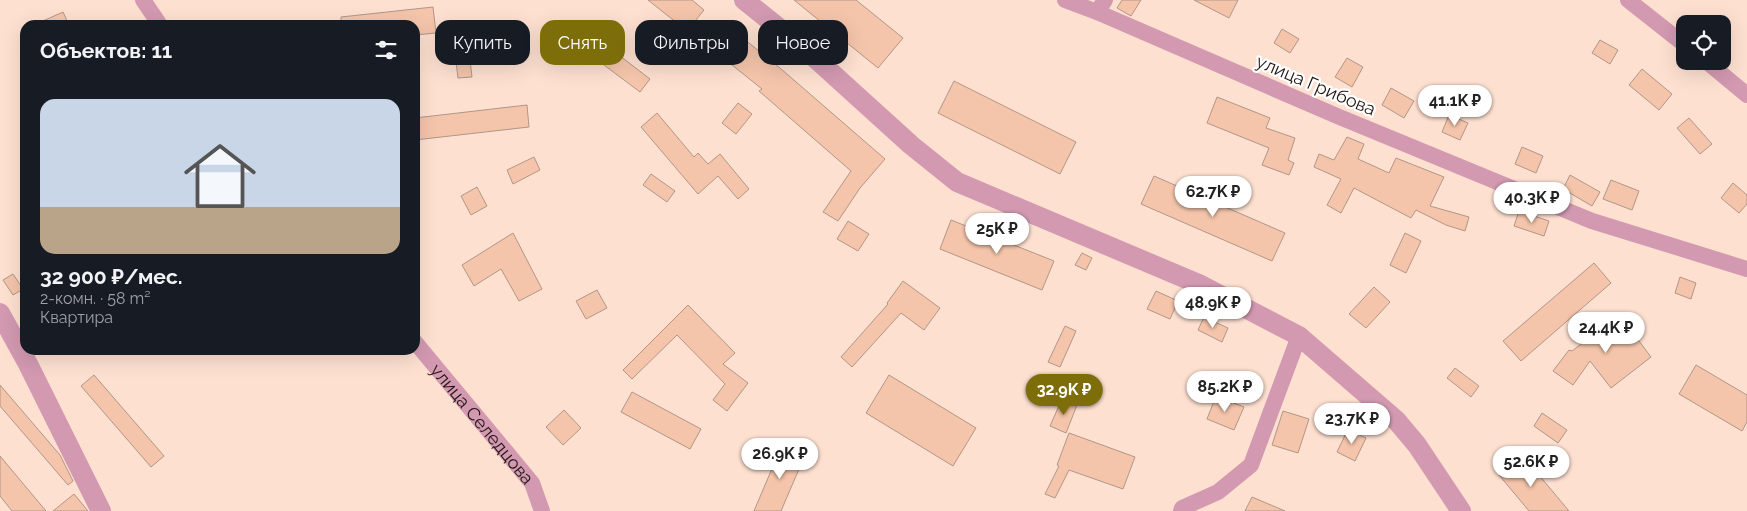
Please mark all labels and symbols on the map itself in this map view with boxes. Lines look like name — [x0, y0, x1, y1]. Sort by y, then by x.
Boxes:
street label: улица Грибова — [1253, 50, 1379, 120]
pin: 41.1K ₽ — [1409, 84, 1501, 127]
pin: 62.7K ₽ — [1167, 176, 1259, 218]
pin: 40.3K ₽ — [1486, 182, 1578, 224]
pin: 25K ₽ — [962, 212, 1032, 255]
pin: 48.9K ₽ — [1167, 286, 1259, 329]
pin: 24.4K ₽ — [1560, 312, 1652, 354]
street label: улица Селедцова — [427, 359, 539, 488]
pin: 85.2K ₽ — [1179, 370, 1271, 413]
pin: 32.9K ₽ — [1018, 374, 1110, 416]
pin: 23.7K ₽ — [1306, 402, 1398, 445]
pin: 26.9K ₽ — [734, 438, 826, 480]
pin: 52.6K ₽ — [1485, 446, 1577, 488]

